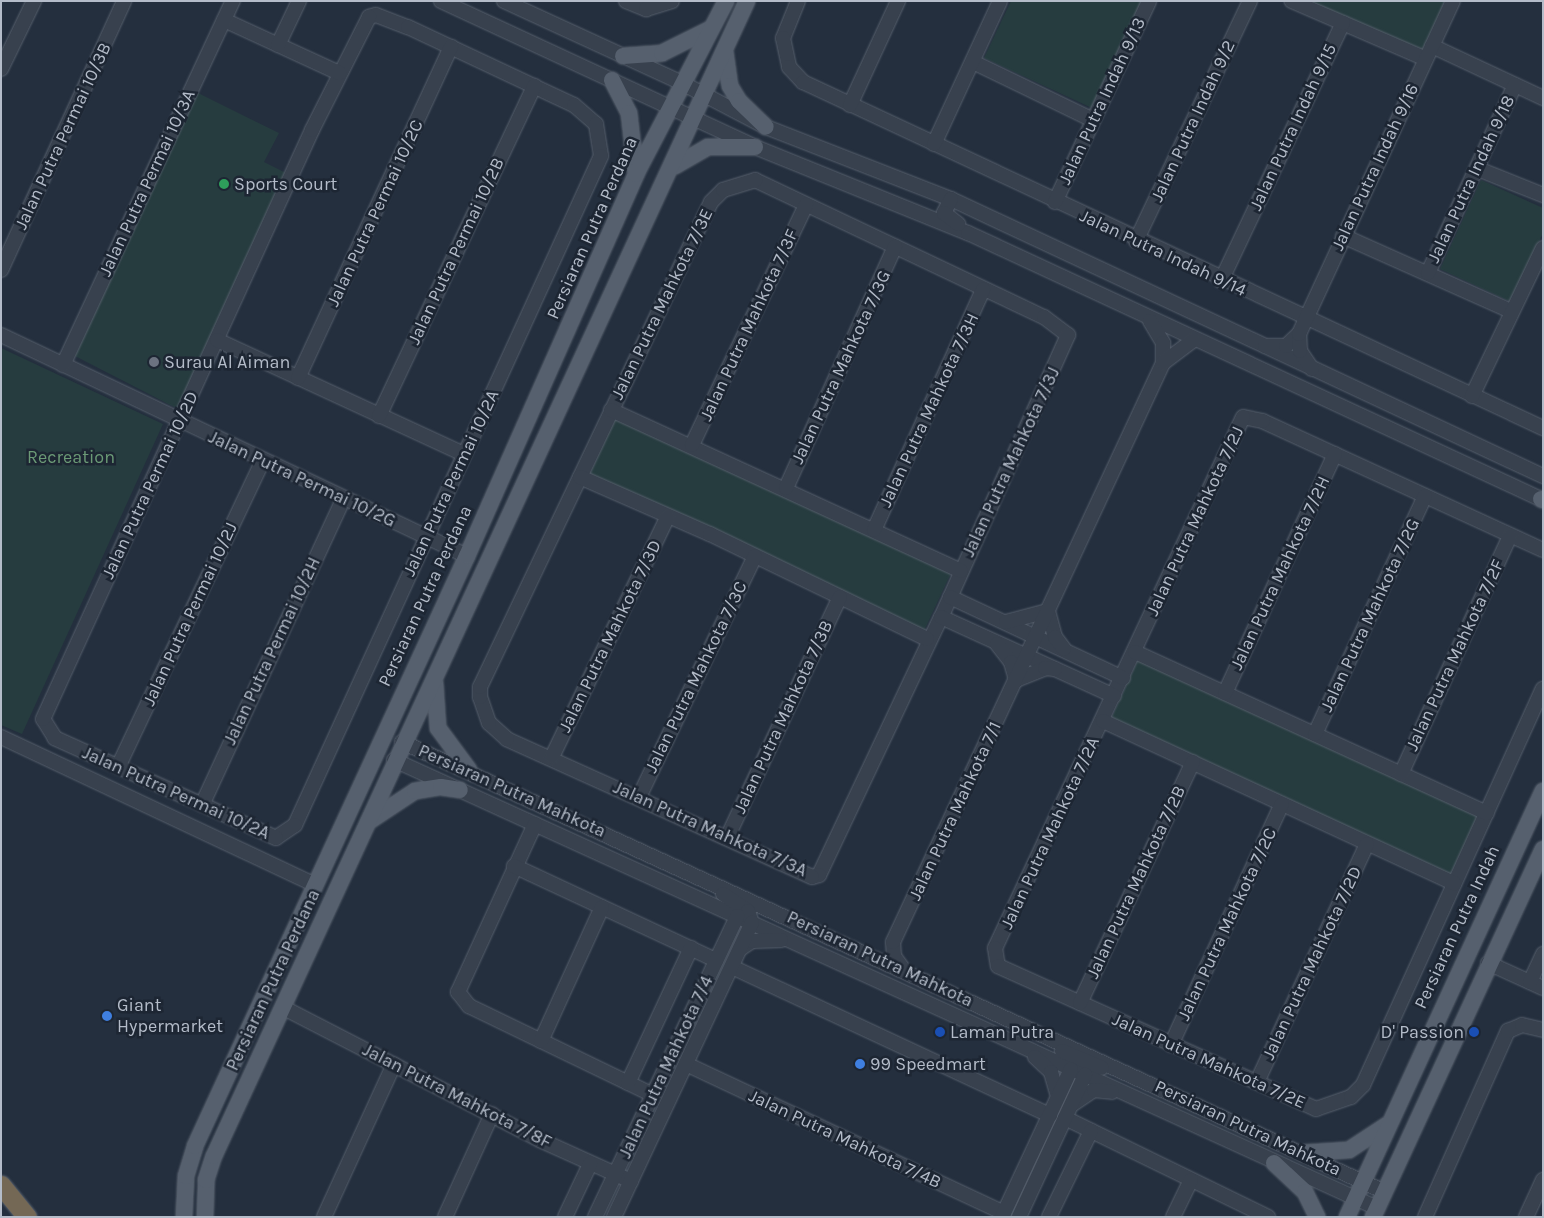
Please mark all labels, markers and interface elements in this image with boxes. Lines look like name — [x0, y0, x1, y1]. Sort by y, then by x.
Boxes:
street label: Jalan Putra Indah 9/13 — [1054, 14, 1150, 188]
street label: Jalan Putra Indah 9/2 — [1146, 37, 1240, 205]
street label: Jalan Putra Permai 10/3B — [10, 39, 116, 233]
street label: Jalan Putra Indah 9/15 — [1245, 40, 1341, 214]
street label: Jalan Putra Indah 9/16 — [1327, 80, 1423, 254]
street label: Jalan Putra Permai 10/3A — [94, 86, 200, 280]
street label: Jalan Putra Indah 9/18 — [1423, 92, 1519, 266]
street label: Jalan Putra Permai 10/2C — [322, 116, 428, 310]
street label: Persiaran Putra Perdana — [542, 133, 642, 323]
street label: Jalan Putra Permai 10/2B — [403, 154, 509, 348]
place label: Sports Court — [234, 173, 337, 195]
marker: Sports Court — [218, 178, 230, 190]
street label: Jalan Putra Mahkota 7/3E — [606, 205, 718, 403]
street label: Jalan Putra Indah 9/14 — [1076, 205, 1250, 301]
street label: Jalan Putra Mahkota 7/3F — [695, 226, 803, 424]
street label: Jalan Putra Mahkota 7/3G — [787, 267, 895, 467]
street label: Jalan Putra Mahkota 7/3H — [875, 310, 983, 510]
place label: Surau Al Aiman — [164, 351, 290, 373]
marker: Surau Al Aiman — [148, 356, 160, 368]
street label: Jalan Putra Mahkota 7/3J — [958, 364, 1064, 560]
street label: Jalan Putra Permai 10/2A — [398, 387, 504, 579]
street label: Jalan Putra Permai 10/2D — [97, 388, 203, 582]
street label: Jalan Putra Mahkota 7/2J — [1142, 423, 1248, 619]
street label: Jalan Putra Permai 10/2G — [205, 426, 399, 532]
park label: Recreation — [27, 446, 115, 468]
street label: Jalan Putra Mahkota 7/2H — [1226, 473, 1334, 673]
street label: Persiaran Putra Perdana — [374, 502, 476, 690]
street label: Jalan Putra Mahkota 7/2G — [1316, 515, 1424, 715]
street label: Jalan Putra Permai 10/2J — [138, 519, 242, 709]
street label: Jalan Putra Mahkota 7/3D — [554, 536, 666, 736]
street label: Jalan Putra Permai 10/2H — [219, 554, 325, 748]
street label: Jalan Putra Mahkota 7/2F — [1401, 556, 1509, 754]
street label: Jalan Putra Mahkota 7/3C — [640, 578, 752, 776]
street label: Jalan Putra Mahkota 7/3B — [729, 617, 837, 817]
street label: Jalan Putra Mahkota 7/1 — [904, 718, 1006, 904]
street label: Jalan Putra Mahkota 7/2A — [996, 733, 1104, 933]
street label: Persiaran Putra Mahkota — [415, 740, 609, 842]
street label: Jalan Putra Permai 10/2A — [79, 742, 273, 844]
street label: Jalan Putra Mahkota 7/3A — [610, 776, 810, 882]
street label: Jalan Putra Mahkota 7/2B — [1082, 782, 1190, 982]
street label: Jalan Putra Mahkota 7/2C — [1173, 824, 1281, 1024]
street label: Persiaran Putra Indah — [1410, 842, 1504, 1012]
street label: Jalan Putra Mahkota 7/2D — [1258, 863, 1366, 1063]
street label: Persiaran Putra Perdana — [222, 886, 324, 1074]
street label: Persiaran Putra Mahkota — [783, 906, 977, 1012]
street label: Jalan Putra Mahkota 7/4 — [614, 972, 718, 1162]
place label: Giant Hypermarket — [117, 995, 223, 1038]
street label: Jalan Putra Mahkota 7/2E — [1109, 1009, 1309, 1113]
marker: Giant Hypermarket — [101, 1010, 113, 1022]
place label: Laman Putra — [950, 1021, 1054, 1043]
place label: D' Passion — [1381, 1021, 1464, 1043]
marker: Laman Putra — [934, 1026, 946, 1038]
marker: D' Passion — [1468, 1026, 1480, 1038]
street label: Jalan Putra Mahkota 7/8F — [359, 1039, 555, 1153]
place label: 99 Speedmart — [870, 1053, 986, 1075]
marker: 99 Speedmart — [854, 1058, 866, 1070]
street label: Persiaran Putra Mahkota — [1151, 1075, 1345, 1181]
street label: Jalan Putra Mahkota 7/4B — [745, 1085, 945, 1193]

